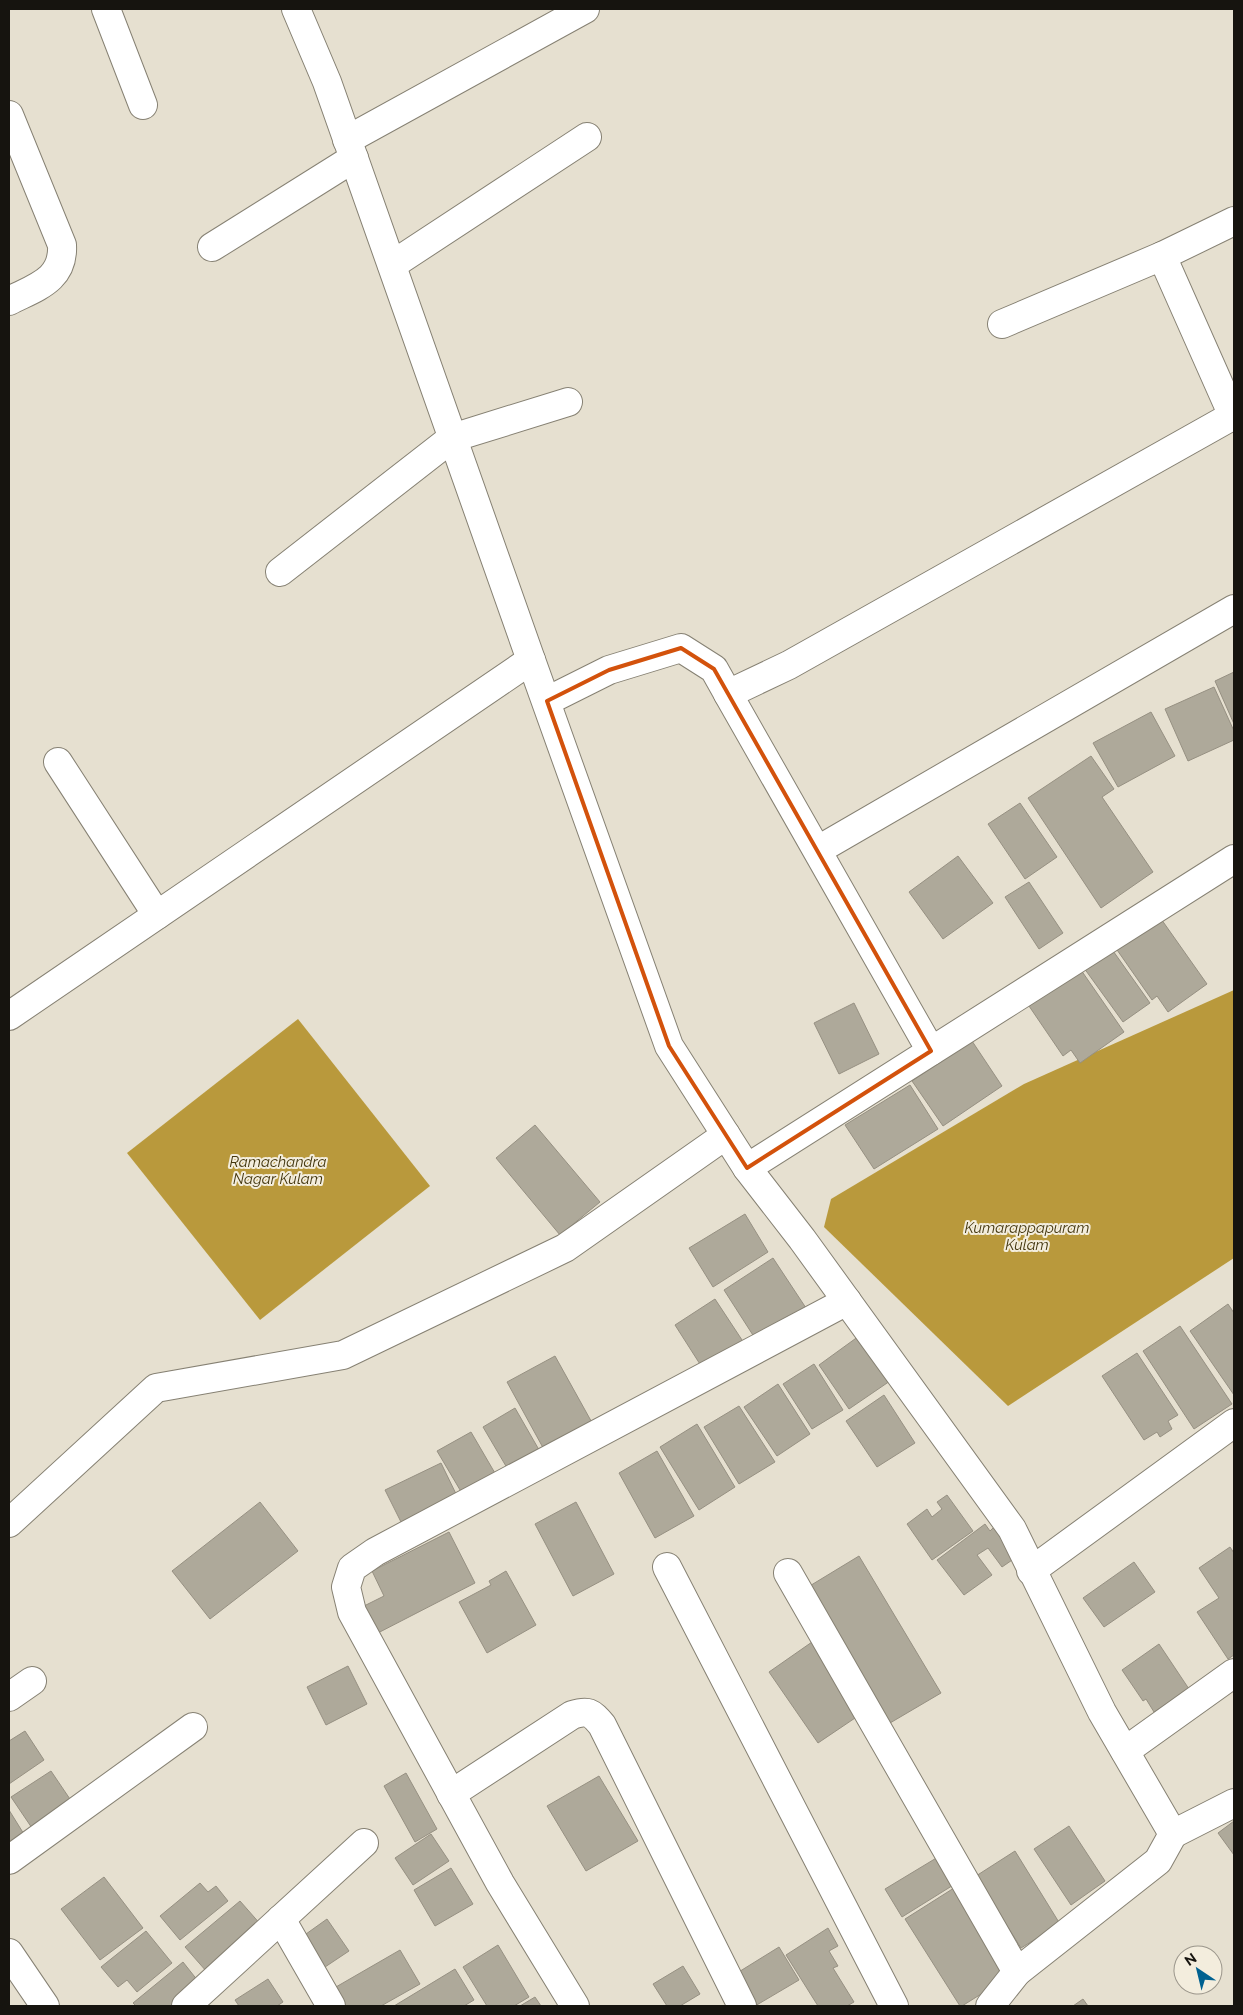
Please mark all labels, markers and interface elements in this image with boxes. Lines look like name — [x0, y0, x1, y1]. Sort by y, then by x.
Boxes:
water label: Ramachandra Nagar Kulam — [230, 1153, 326, 1188]
water label: Kumarappapuram Kulam — [965, 1219, 1089, 1254]
north arrow — [1173, 1945, 1223, 1995]
text: N — [1182, 1950, 1200, 1969]

